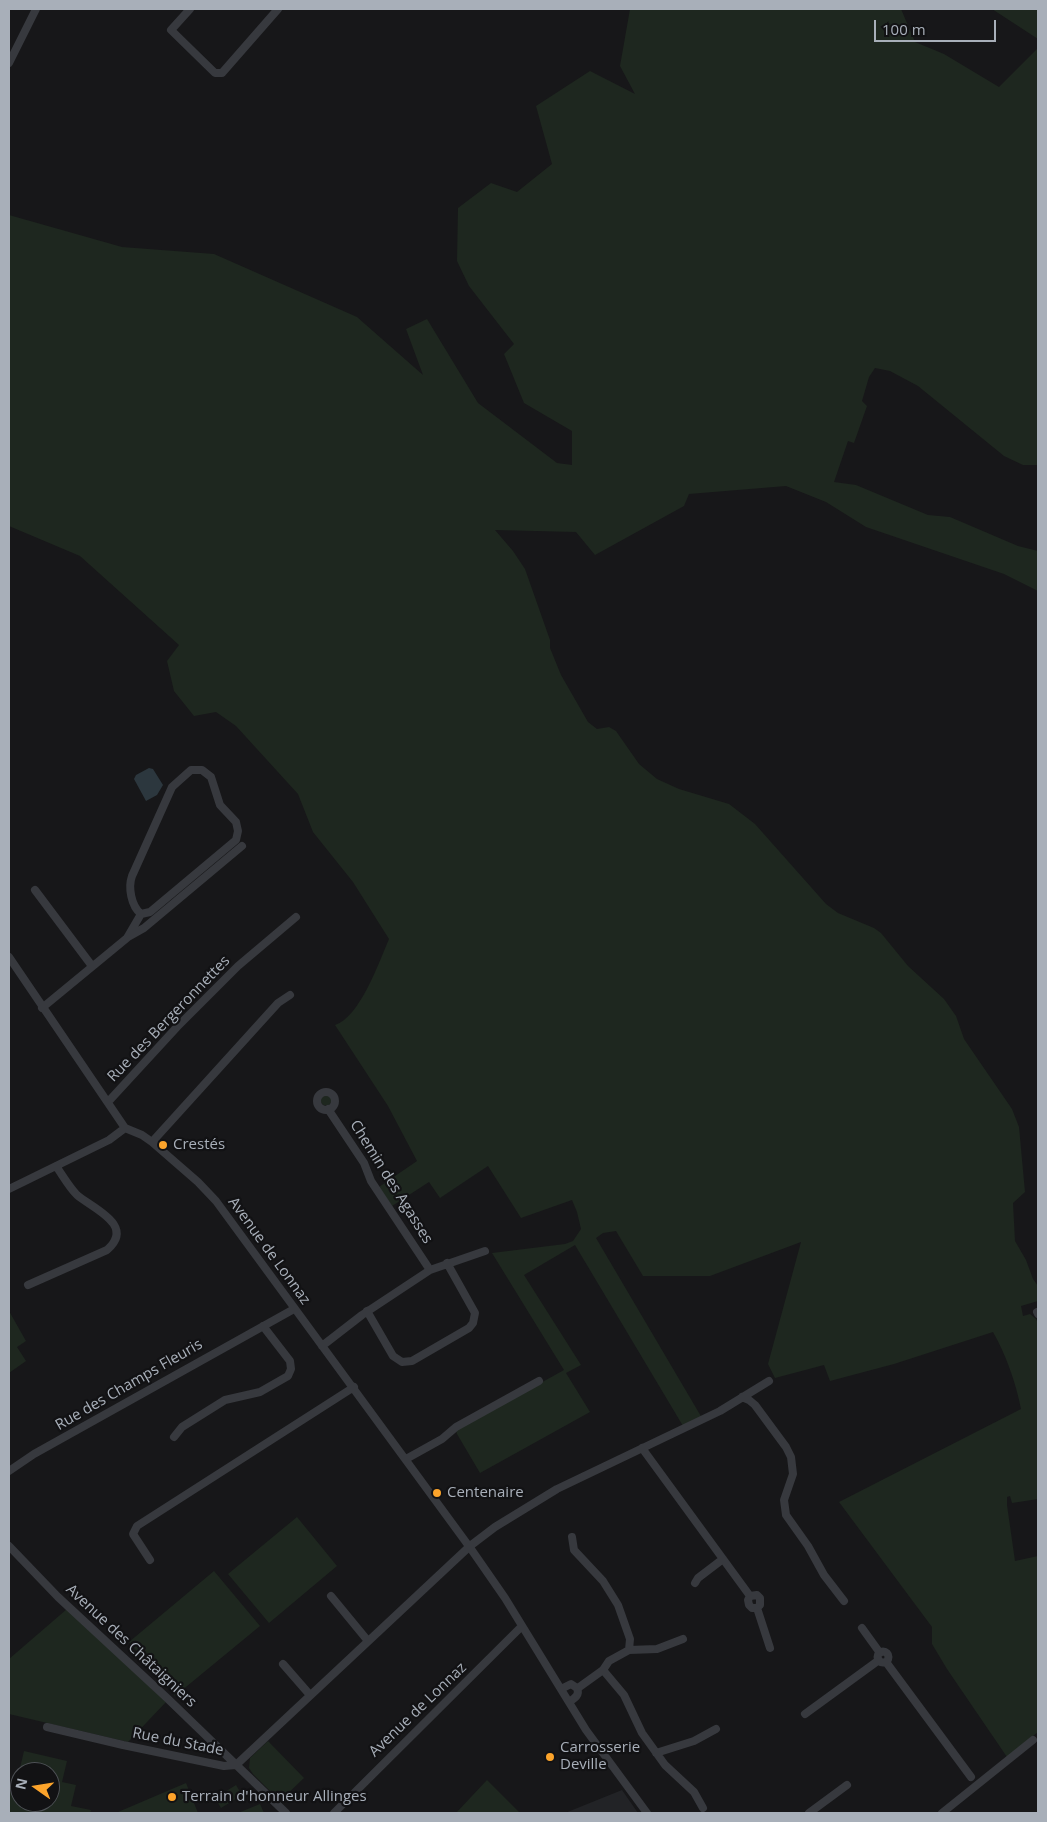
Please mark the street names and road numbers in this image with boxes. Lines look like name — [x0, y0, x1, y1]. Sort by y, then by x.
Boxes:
street label: Rue des Bergeronnettes — [104, 952, 234, 1086]
street label: Chemin des Agasses — [346, 1117, 436, 1247]
street label: Avenue de Lonnaz — [224, 1194, 314, 1308]
street label: Rue des Champs Fleuris — [52, 1336, 206, 1434]
street label: Avenue des Châtaigniers — [62, 1581, 200, 1711]
street label: Avenue de Lonnaz — [366, 1659, 470, 1761]
street label: Rue du Stade — [131, 1724, 225, 1760]

